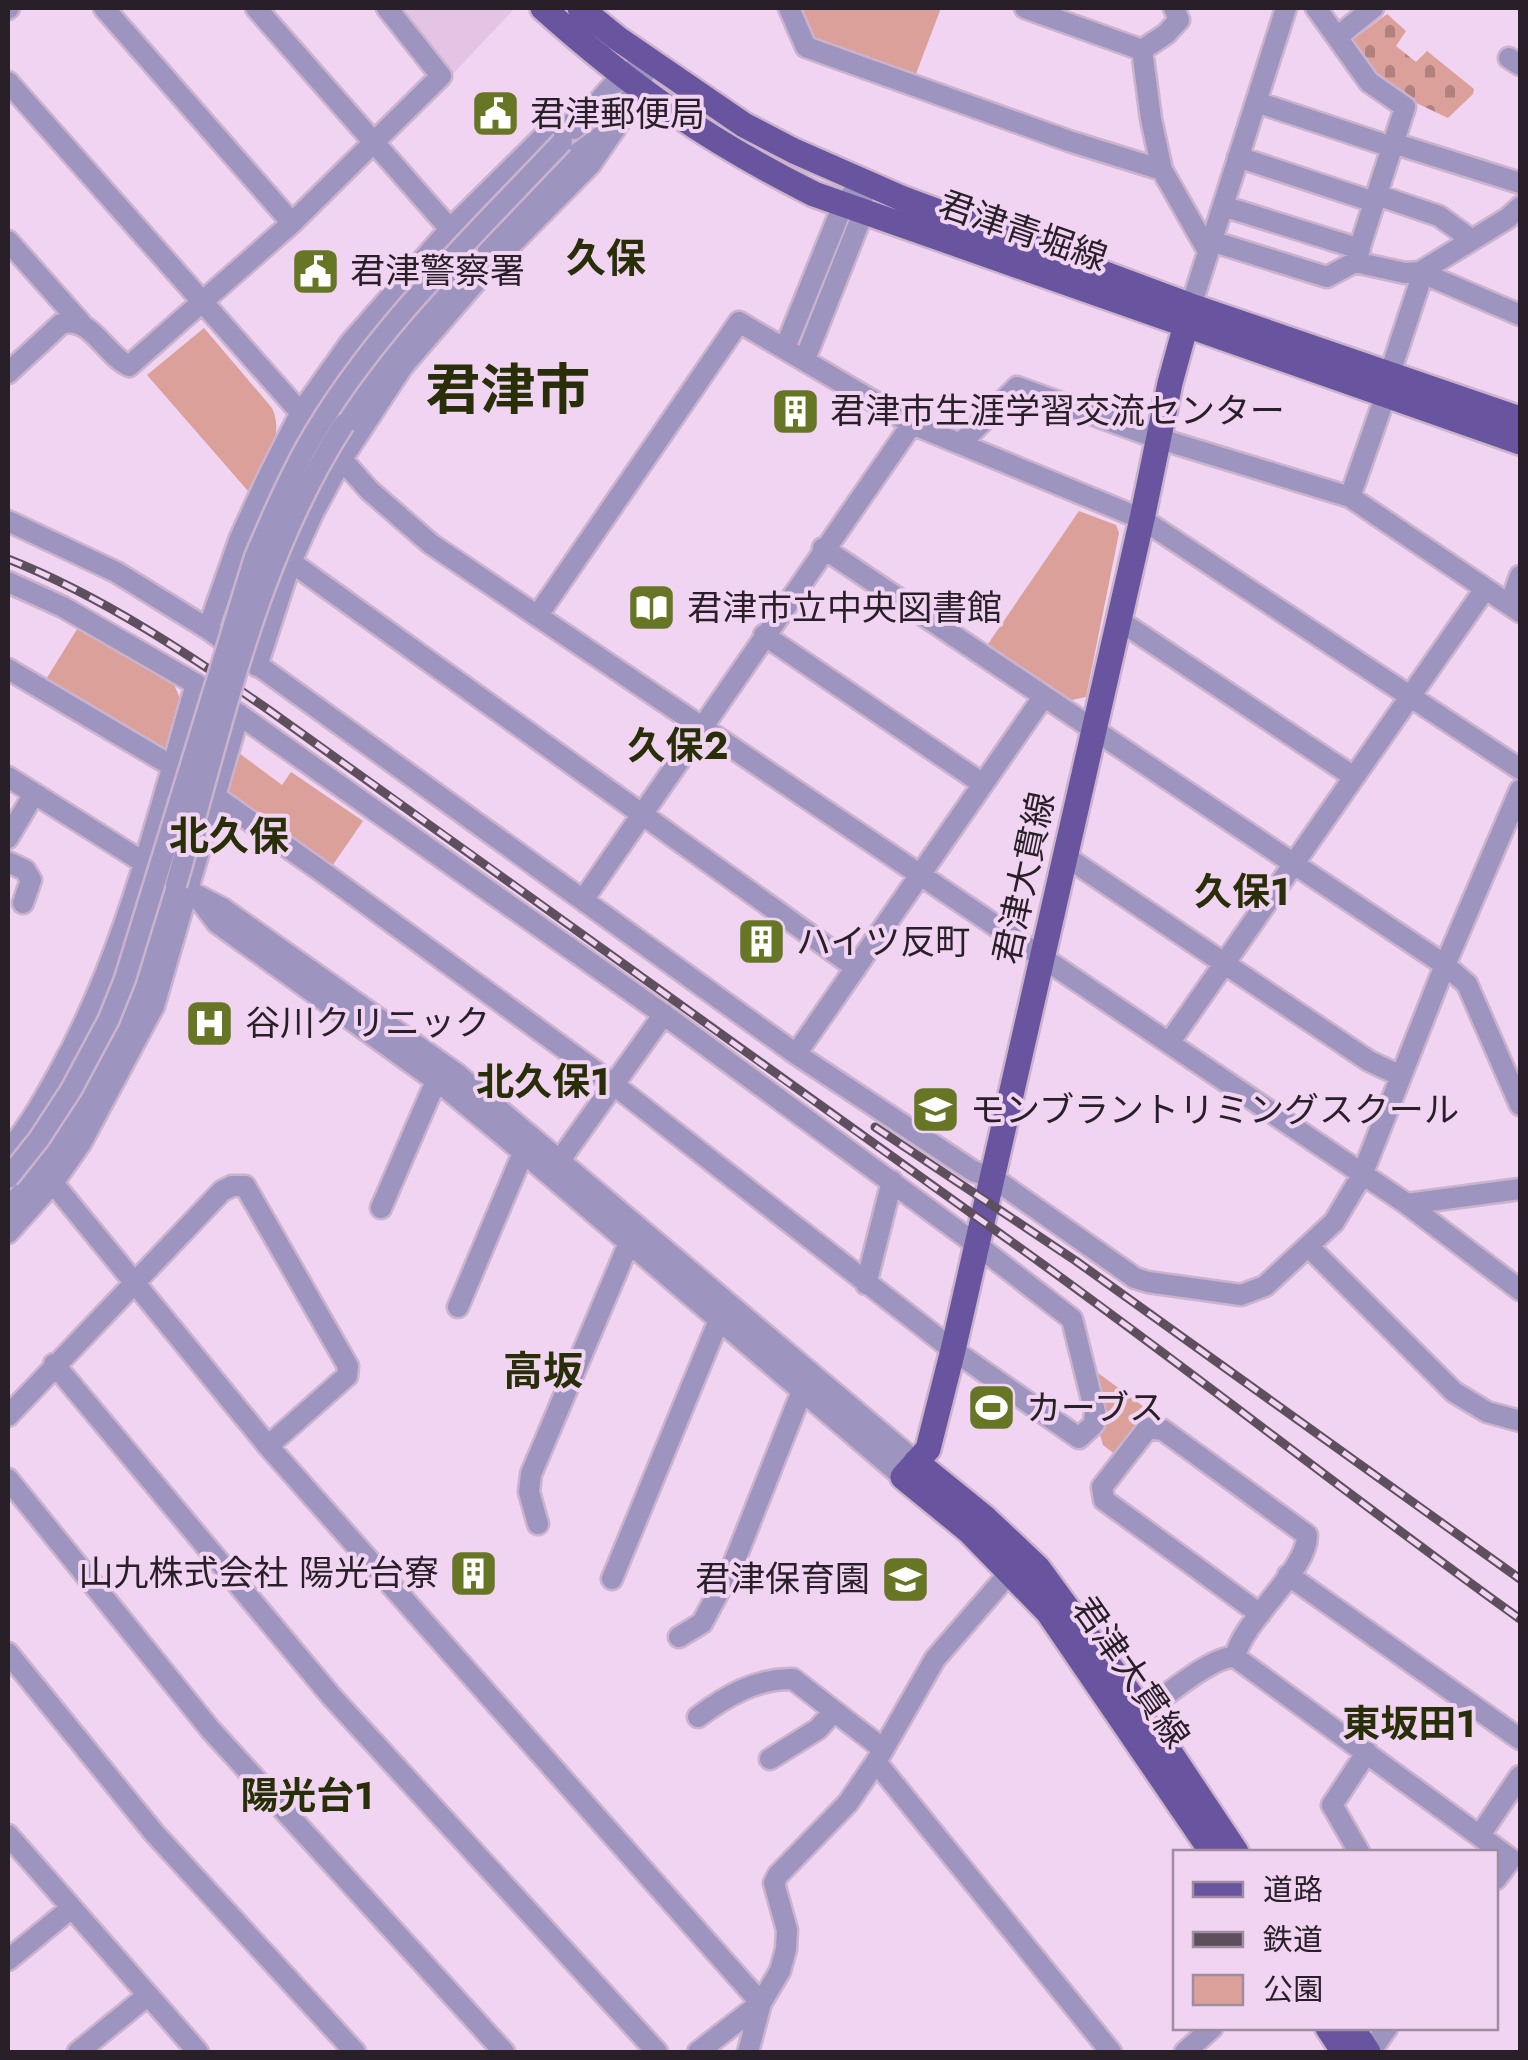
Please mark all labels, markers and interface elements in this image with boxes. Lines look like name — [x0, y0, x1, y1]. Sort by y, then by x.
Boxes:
public building icon: 君津郵便局 — [469, 88, 521, 140]
place label: 君津郵便局 — [530, 89, 705, 139]
street label: 君津青堀線 — [932, 179, 1114, 283]
district label: 久保 — [566, 229, 646, 287]
public building icon: 君津警察署 — [289, 245, 341, 297]
place label: 君津警察署 — [350, 246, 525, 296]
district label: 君津市 — [425, 350, 591, 430]
building icon: 君津市生涯学習交流センター — [769, 385, 821, 437]
place label: 君津市生涯学習交流センター — [830, 386, 1285, 436]
library icon: 君津市立中央図書館 — [626, 582, 678, 634]
place label: 君津市立中央図書館 — [687, 583, 1002, 633]
district label: 久保2 — [628, 718, 728, 773]
street label: 君津大貫線 — [981, 787, 1067, 969]
district label: 北久保 — [169, 807, 289, 865]
district label: 久保1 — [1194, 864, 1290, 919]
building icon: ハイツ反町 — [735, 916, 787, 968]
place label: ハイツ反町 — [796, 917, 970, 967]
hospital icon: 谷川クリニック — [184, 997, 236, 1049]
place label: 谷川クリニック — [245, 998, 490, 1048]
district label: 北久保1 — [476, 1054, 610, 1109]
school or university icon: モンブラントリミングスクール — [909, 1084, 961, 1136]
place label: モンブラントリミングスクール — [970, 1085, 1459, 1135]
district label: 高坂 — [503, 1342, 583, 1400]
sports icon: カーブス — [965, 1382, 1017, 1434]
place label: カーブス — [1026, 1383, 1164, 1433]
building icon: 山九株式会社 陽光台寮 — [448, 1547, 500, 1599]
place label: 山九株式会社 陽光台寮 — [78, 1548, 439, 1598]
school or university icon: 君津保育園 — [879, 1553, 931, 1605]
place label: 君津保育園 — [695, 1554, 870, 1604]
street label: 君津大貫線 — [1060, 1586, 1202, 1758]
district label: 東坂田1 — [1342, 1696, 1476, 1751]
district label: 陽光台1 — [240, 1768, 374, 1823]
legend — [1173, 1850, 1498, 2030]
text: 道路 — [1263, 1868, 1323, 1911]
text: 鉄道 — [1263, 1918, 1323, 1961]
text: 公園 — [1263, 1968, 1323, 2011]

